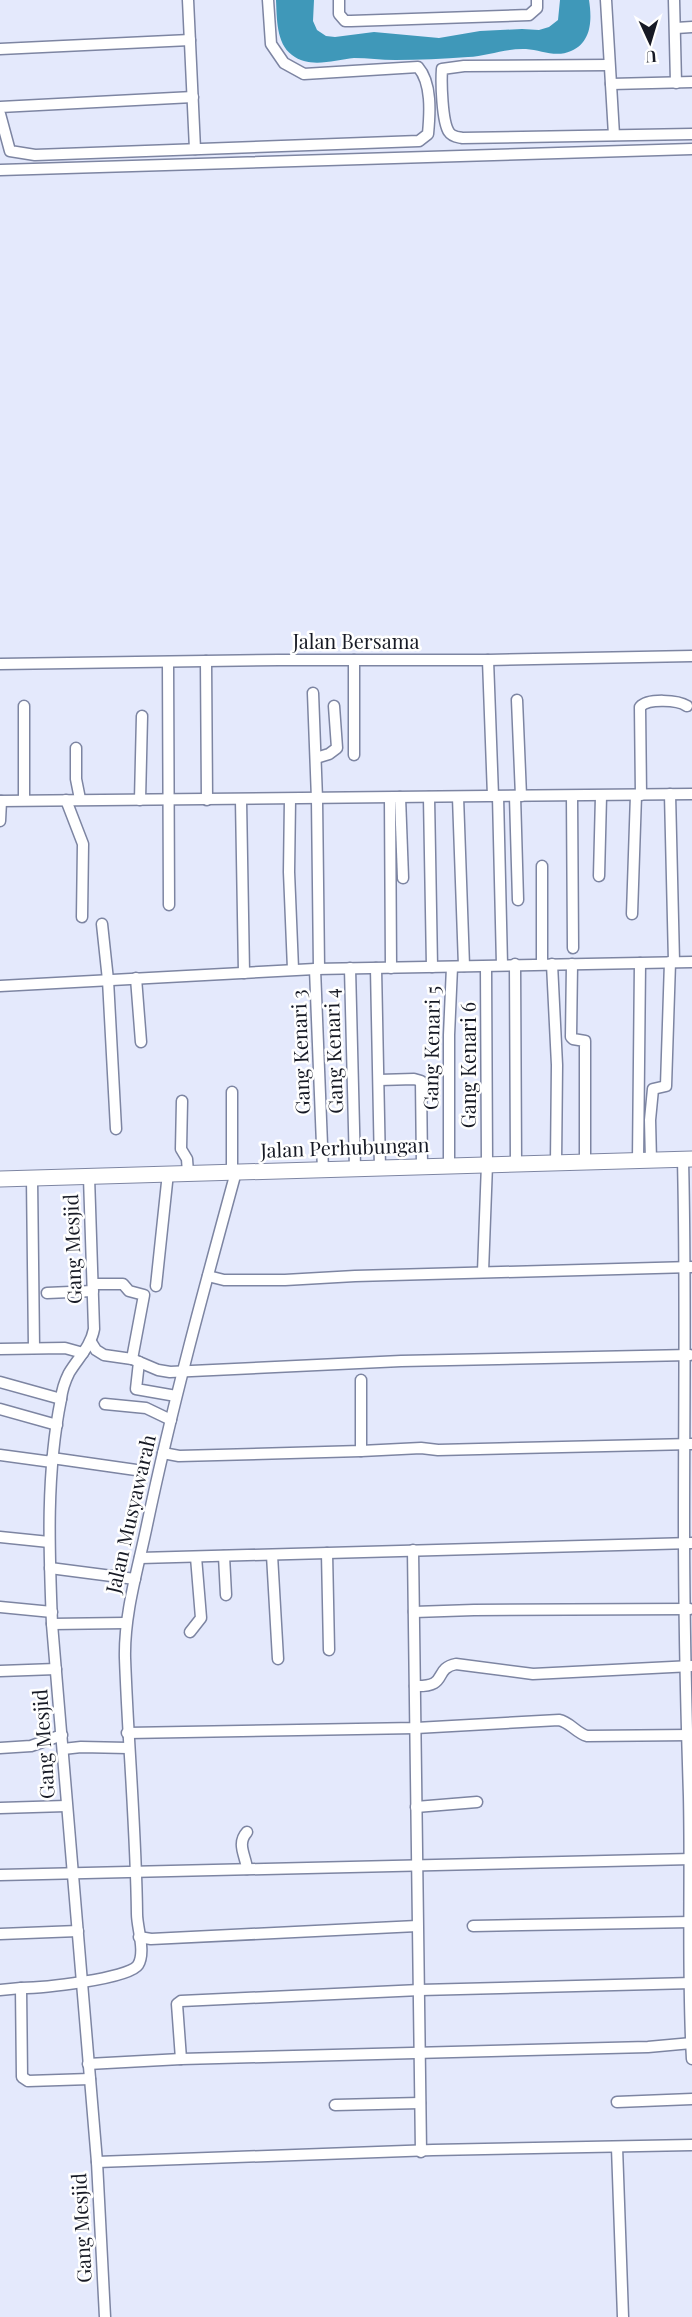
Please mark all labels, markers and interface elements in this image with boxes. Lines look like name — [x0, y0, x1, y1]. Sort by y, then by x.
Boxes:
north arrow — [620, 12, 680, 72]
text: U — [645, 47, 657, 68]
street label: Jalan Bersama — [292, 627, 419, 654]
street label: Gang Kenari 5 — [416, 986, 445, 1110]
street label: Gang Kenari 4 — [317, 988, 348, 1114]
street label: Gang Kenari 3 — [284, 989, 315, 1115]
street label: Gang Kenari 6 — [454, 1002, 481, 1128]
street label: Jalan Perhubungan — [259, 1130, 430, 1163]
street label: Gang Mesjid — [56, 1193, 87, 1305]
street label: Jalan Musyawarah — [98, 1431, 161, 1597]
street label: Gang Mesjid — [25, 1688, 60, 1800]
street label: Gang Mesjid — [64, 2172, 97, 2284]

